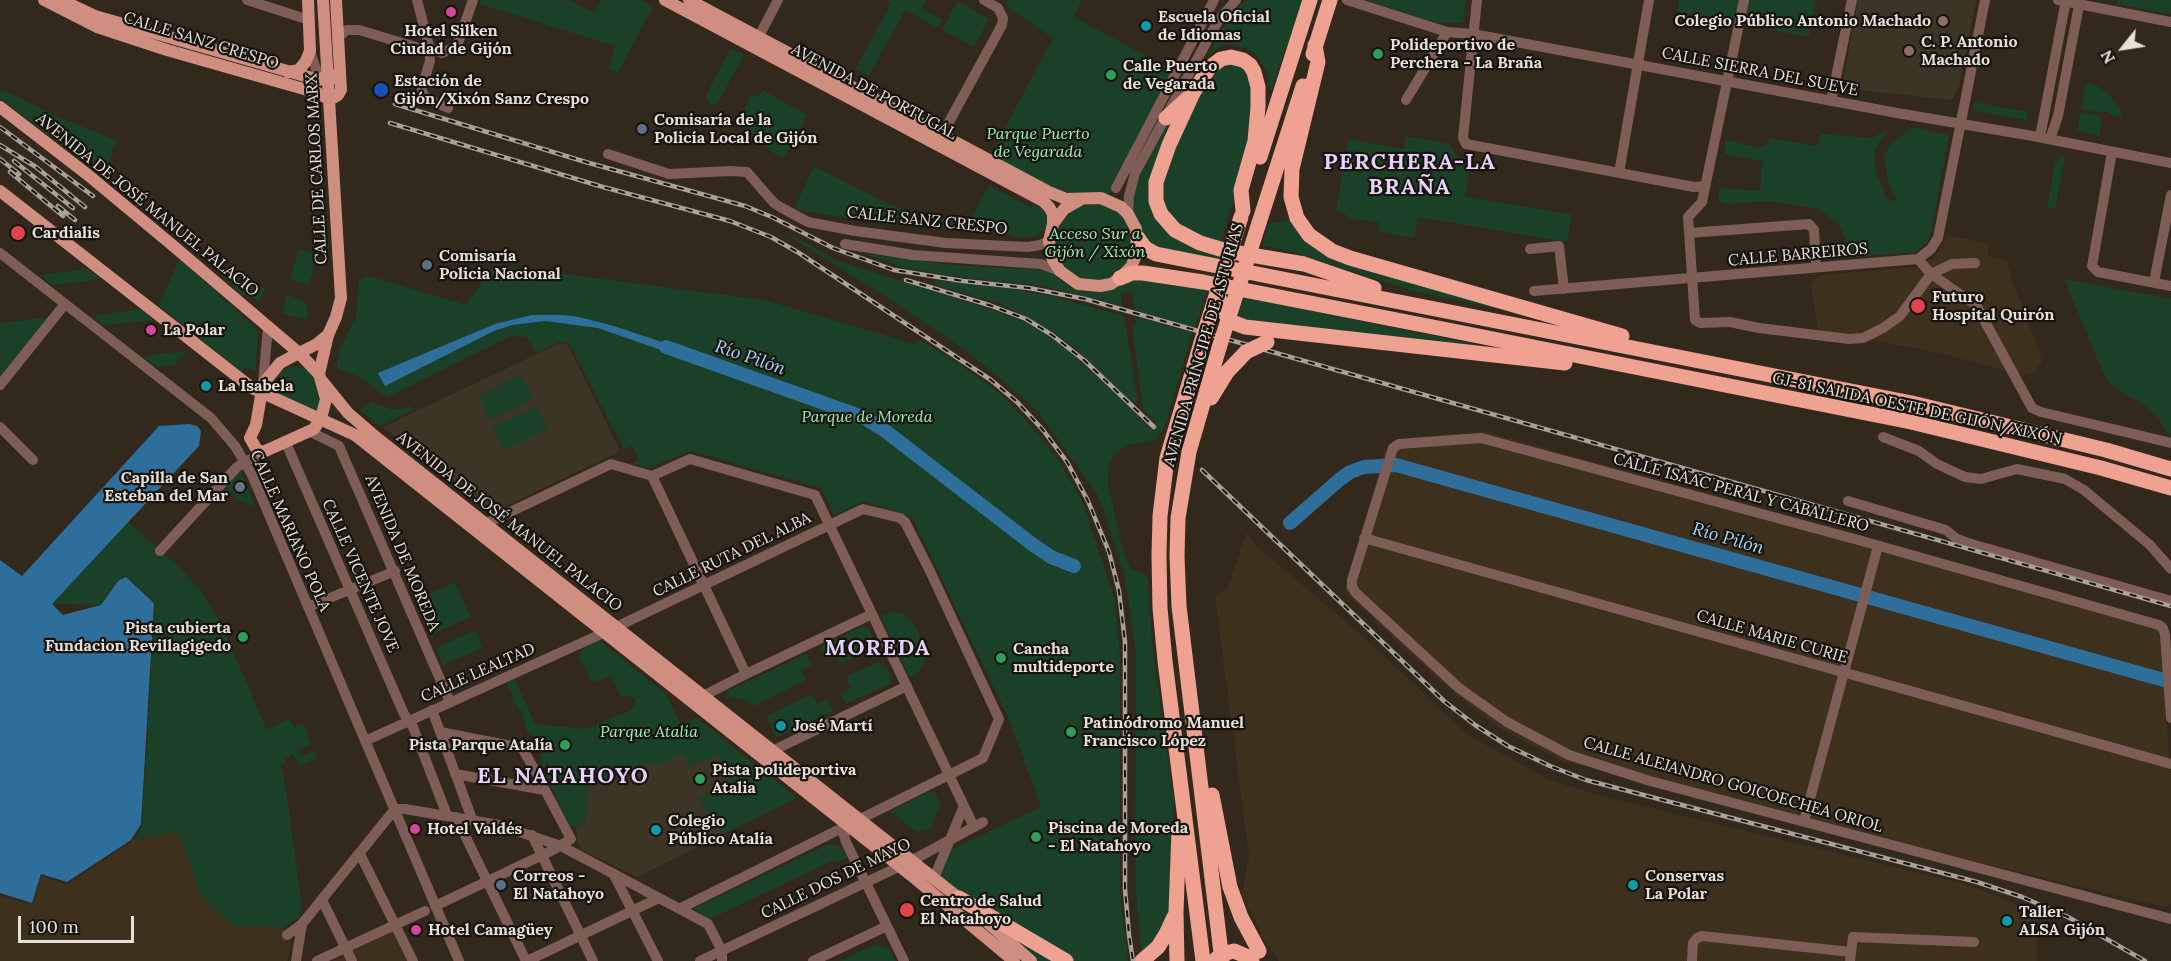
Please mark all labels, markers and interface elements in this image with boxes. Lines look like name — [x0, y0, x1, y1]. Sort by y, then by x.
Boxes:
marker: Hotel Silken Ciudad de Gijón — [444, 5, 458, 19]
place label: Escuela Oficial de Idiomas — [1158, 7, 1270, 45]
street label: CALLE SANZ CRESPO — [121, 8, 281, 74]
place label: Colegio Público Antonio Machado — [1675, 11, 1931, 31]
marker: Colegio Público Antonio Machado — [1936, 14, 1950, 28]
north arrow — [2093, 18, 2153, 78]
marker: Escuela Oficial de Idiomas — [1139, 19, 1153, 33]
place label: Hotel Silken Ciudad de Gijón — [390, 21, 512, 59]
place label: C. P. Antonio Machado — [1921, 32, 2018, 70]
place label: Polideportivo de Perchera - La Braña — [1390, 35, 1542, 73]
street label: AVENIDA DE PORTUGAL — [788, 40, 960, 144]
street label: CALLE SIERRA DEL SUEVE — [1660, 44, 1860, 100]
marker: C. P. Antonio Machado — [1902, 44, 1916, 58]
marker: Polideportivo de Perchera - La Braña — [1371, 47, 1385, 61]
text: N — [2096, 47, 2119, 67]
place label: Calle Puerto de Vegarada — [1123, 56, 1217, 94]
marker: Calle Puerto de Vegarada — [1104, 68, 1118, 82]
place label: Estación de Gijón/Xixón Sanz Crespo — [394, 71, 589, 109]
street label: CALLE DE CARLOS MARX — [302, 73, 332, 265]
marker: Estación de Gijón/Xixón Sanz Crespo — [372, 81, 390, 99]
street label: AVENIDA DE JOSÉ MANUEL PALACIO — [32, 109, 262, 301]
place label: Comisaría de la Policía Local de Gijón — [654, 110, 818, 148]
marker: Comisaría de la Policía Local de Gijón — [635, 122, 649, 136]
park label: Parque Puerto de Vegarada — [986, 124, 1090, 162]
district label: PERCHERA-LA BRAÑA — [1324, 150, 1496, 202]
street label: CALLE SANZ CRESPO — [846, 203, 1008, 239]
street label: AVENIDA PRÍNCIPE DE ASTURIAS — [1160, 221, 1248, 469]
place label: Cardialis — [32, 223, 100, 243]
marker: Cardialis — [9, 224, 27, 242]
park label: Acceso Sur a Gijón / Xixón — [1045, 224, 1145, 262]
street label: CALLE BARREIROS — [1727, 239, 1869, 271]
place label: Comisaría Policia Nacional — [439, 246, 561, 284]
marker: Comisaría Policia Nacional — [420, 258, 434, 272]
place label: Futuro Hospital Quirón — [1932, 287, 2055, 325]
marker: Futuro Hospital Quirón — [1909, 297, 1927, 315]
place label: La Polar — [163, 320, 225, 340]
marker: La Polar — [144, 323, 158, 337]
water label: Río Pilón — [712, 336, 788, 380]
street label: GJ-81 SALIDA OESTE DE GIJÓN/XIXÓN — [1770, 369, 2064, 449]
place label: La Isabela — [218, 376, 294, 396]
marker: La Isabela — [199, 379, 213, 393]
park label: Parque de Moreda — [802, 407, 932, 427]
street label: AVENIDA DE JOSÉ MANUEL PALACIO — [392, 428, 626, 616]
street label: CALLE MARIANO POLA — [246, 447, 334, 615]
street label: CALLE ISAAC PERAL Y CABALLERO — [1611, 450, 1871, 536]
place label: Capilla de San Esteban del Mar — [104, 468, 228, 506]
street label: AVENIDA DE MOREDA — [360, 472, 444, 634]
marker: Capilla de San Esteban del Mar — [233, 480, 247, 494]
street label: CALLE VICENTE JOVE — [317, 496, 403, 656]
street label: CALLE RUTA DEL ALBA — [650, 508, 814, 602]
water label: Río Pilón — [1690, 519, 1766, 559]
street label: CALLE MARIE CURIE — [1694, 606, 1850, 668]
place label: Pista cubierta Fundacion Revillagigedo — [45, 618, 231, 656]
marker: Pista cubierta Fundacion Revillagigedo — [236, 630, 250, 644]
district label: MOREDA — [825, 636, 931, 662]
street label: CALLE LEALTAD — [418, 639, 538, 707]
place label: Cancha multideporte — [1013, 639, 1114, 677]
marker: Cancha multideporte — [994, 651, 1008, 665]
place label: Patinódromo Manuel Francisco López — [1083, 713, 1244, 751]
place label: José Martí — [793, 716, 873, 736]
marker: José Martí — [774, 719, 788, 733]
park label: Parque Atalía — [600, 722, 698, 742]
marker: Patinódromo Manuel Francisco López — [1064, 725, 1078, 739]
street label: CALLE ALEJANDRO GOICOECHEA ORIOL — [1581, 733, 1885, 837]
place label: Pista Parque Atalía — [409, 735, 553, 755]
marker: Pista Parque Atalía — [558, 738, 572, 752]
place label: Pista polideportiva Atalia — [712, 760, 856, 798]
district label: EL NATAHOYO — [477, 764, 649, 790]
marker: Pista polideportiva Atalia — [693, 772, 707, 786]
place label: Colegio Público Atalía — [668, 811, 773, 849]
place label: Piscina de Moreda - El Natahoyo — [1048, 818, 1188, 856]
place label: Hotel Valdés — [427, 819, 522, 839]
marker: Hotel Valdés — [408, 822, 422, 836]
marker: Colegio Público Atalía — [649, 823, 663, 837]
marker: Piscina de Moreda - El Natahoyo — [1029, 830, 1043, 844]
street label: CALLE DOS DE MAYO — [758, 834, 914, 924]
place label: Correos - El Natahoyo — [513, 866, 604, 904]
place label: Conservas La Polar — [1645, 866, 1724, 904]
marker: Correos - El Natahoyo — [494, 878, 508, 892]
marker: Conservas La Polar — [1626, 878, 1640, 892]
place label: Centro de Salud El Natahoyo — [920, 891, 1042, 929]
marker: Centro de Salud El Natahoyo — [898, 901, 916, 919]
place label: Taller ALSA Gijón — [2019, 902, 2105, 940]
scale bar — [21, 904, 136, 942]
marker: Taller ALSA Gijón — [2000, 914, 2014, 928]
text: 100 m — [29, 915, 79, 938]
place label: Hotel Camagüey — [428, 920, 553, 940]
marker: Hotel Camagüey — [409, 923, 423, 937]

